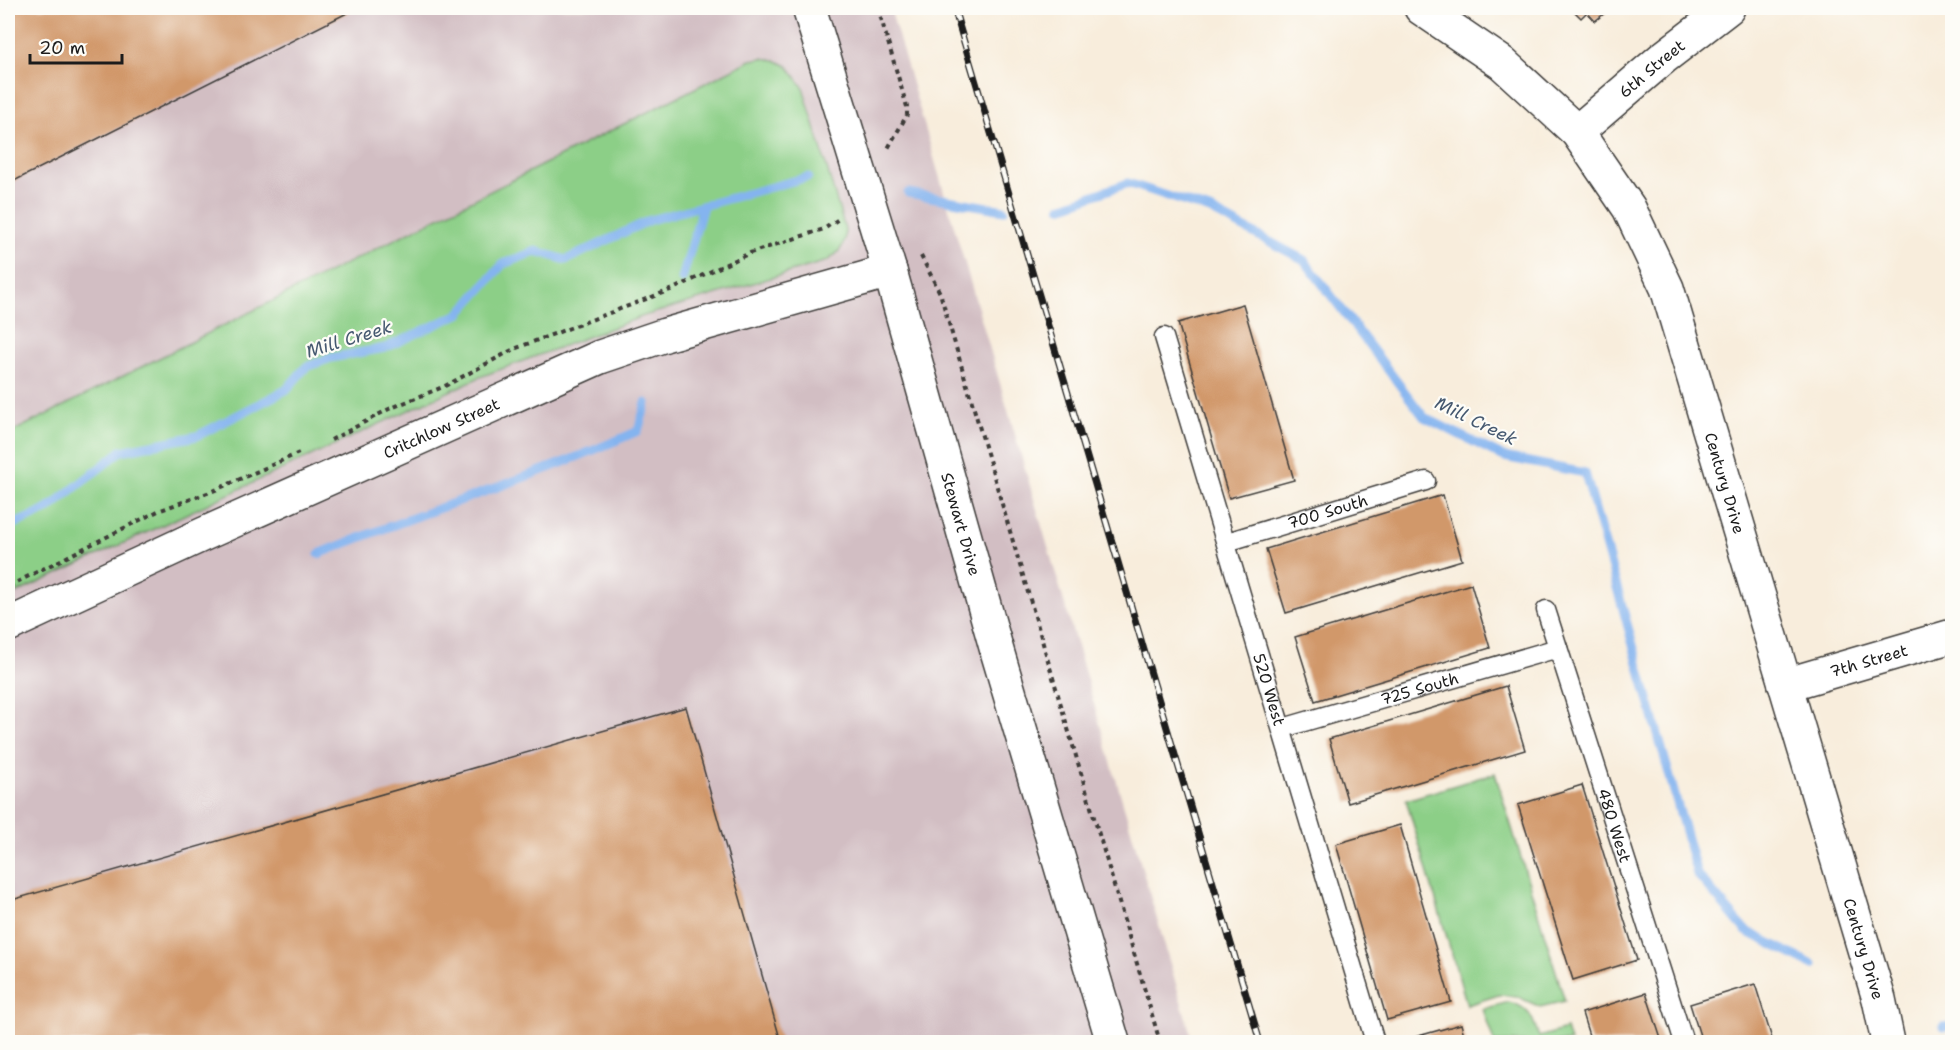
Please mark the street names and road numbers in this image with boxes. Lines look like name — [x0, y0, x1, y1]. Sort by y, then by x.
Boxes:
street label: 6th Street — [1614, 35, 1689, 102]
street label: Critchlow Street — [380, 393, 503, 463]
street label: Century Drive — [1700, 430, 1750, 536]
street label: Stewart Drive — [937, 470, 986, 578]
street label: 700 South — [1285, 489, 1370, 533]
street label: 7th Street — [1827, 639, 1910, 682]
street label: 520 West — [1249, 651, 1290, 728]
street label: 725 South — [1378, 667, 1461, 710]
street label: 480 West — [1593, 786, 1636, 865]
street label: Century Drive — [1839, 895, 1889, 1002]

